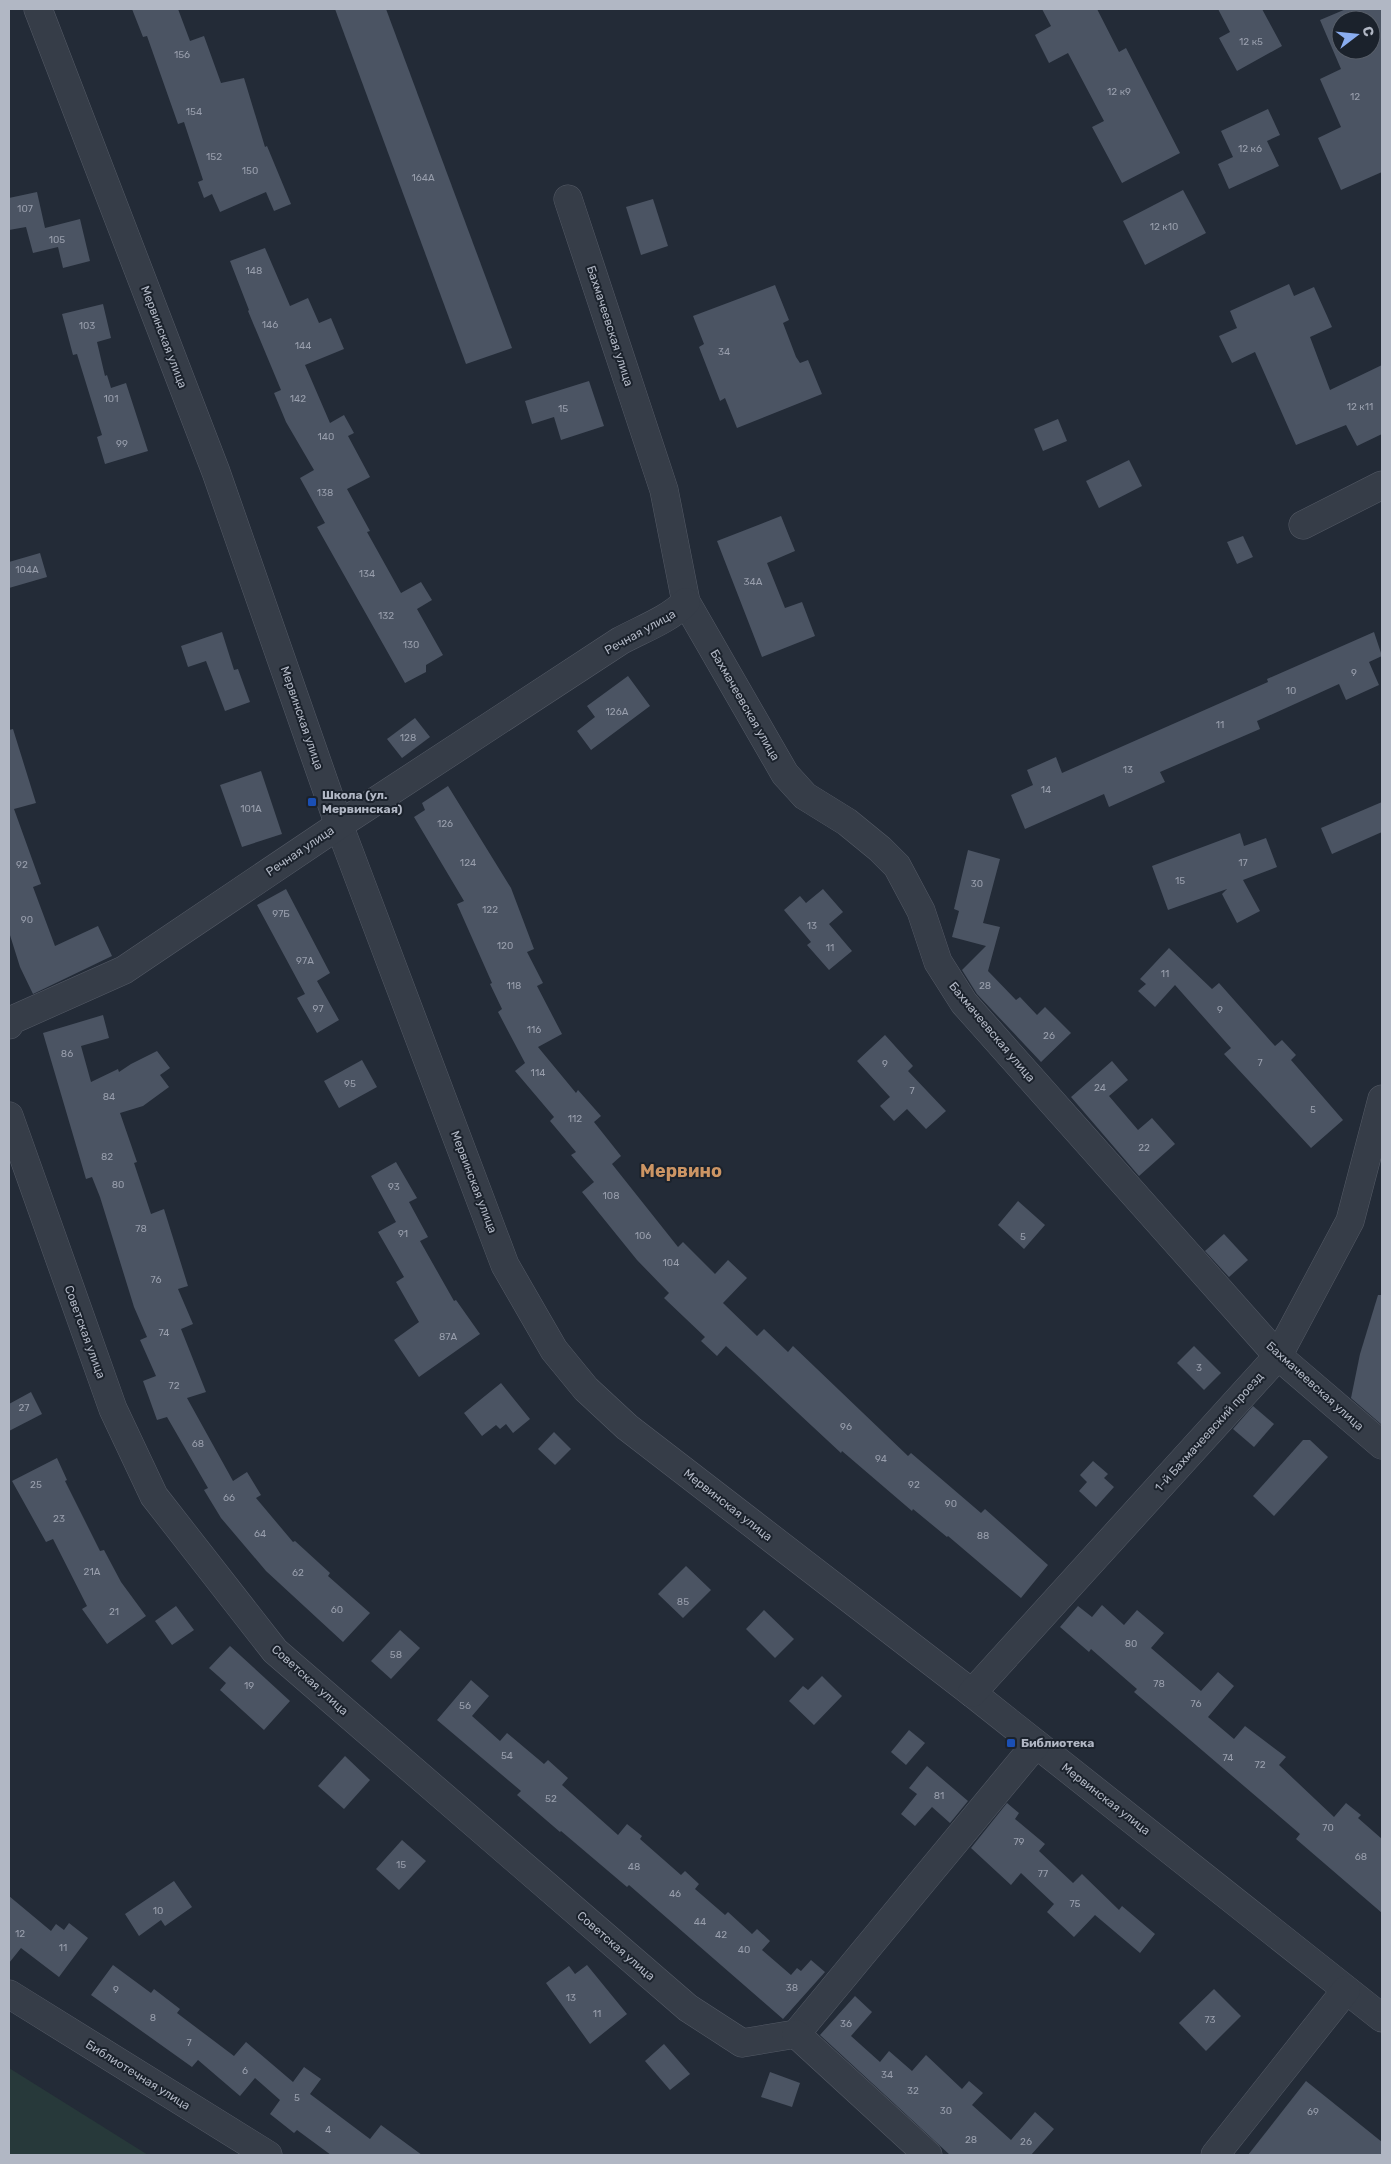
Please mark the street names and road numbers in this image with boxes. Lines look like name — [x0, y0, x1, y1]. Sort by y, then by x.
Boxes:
street label: Бахмачеевская улица — [584, 264, 636, 388]
street label: Мервинская улица — [138, 284, 190, 390]
street label: Речная улица — [602, 607, 678, 657]
street label: Бахмачеевская улица — [707, 647, 783, 763]
street label: Мервинская улица — [278, 664, 326, 772]
street label: Речная улица — [263, 823, 337, 879]
street label: Бахмачеевская улица — [946, 979, 1038, 1085]
street label: Мервинская улица — [448, 1129, 500, 1235]
street label: Советская улица — [62, 1283, 108, 1381]
street label: Бахмачеевская улица — [1263, 1339, 1367, 1433]
street label: 1-й Бахмачеевский проезд — [1152, 1370, 1266, 1494]
street label: Мервинская улица — [681, 1466, 775, 1544]
street label: Советская улица — [269, 1642, 351, 1718]
street label: Мервинская улица — [1059, 1760, 1153, 1838]
street label: Советская улица — [574, 1909, 658, 1983]
street label: Библиотечная улица — [83, 2037, 193, 2113]

